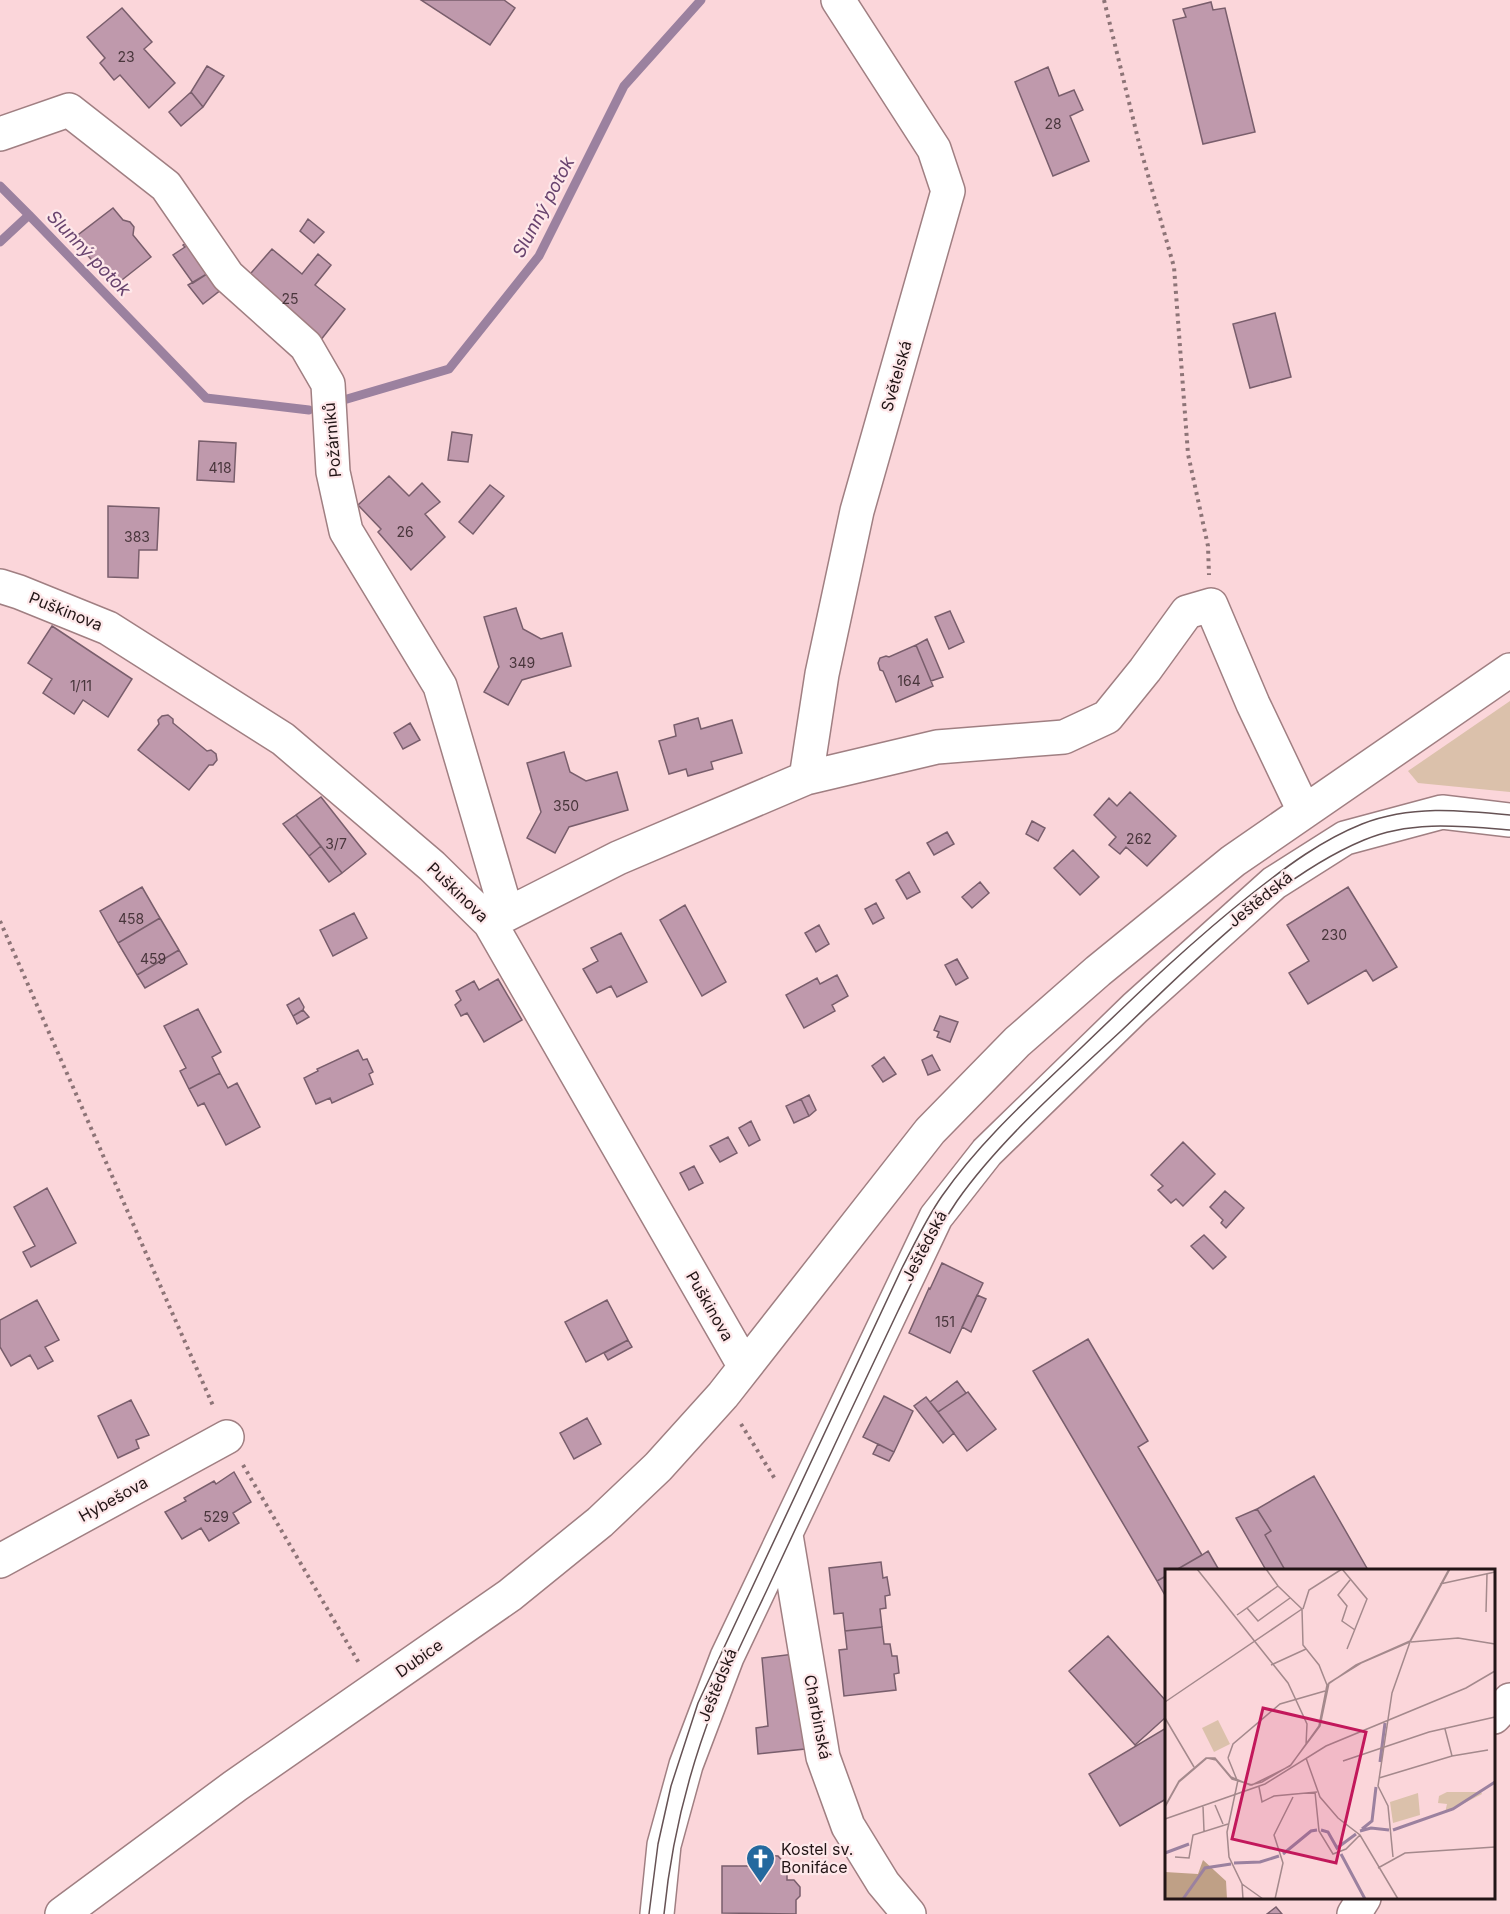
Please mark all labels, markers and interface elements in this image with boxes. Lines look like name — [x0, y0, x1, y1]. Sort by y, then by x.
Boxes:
house number: 23 — [117, 48, 135, 65]
house number: 28 — [1044, 115, 1062, 132]
water label: Slunný potok — [508, 152, 579, 261]
water label: Slunný potok — [43, 206, 136, 301]
house number: 25 — [281, 290, 299, 307]
street label: Světelská — [876, 338, 916, 414]
street label: Požárníků — [319, 402, 345, 478]
house number: 418 — [208, 459, 232, 476]
house number: 26 — [396, 523, 414, 540]
house number: 383 — [124, 528, 150, 545]
street label: Puškinova — [26, 587, 106, 635]
house number: 349 — [509, 654, 535, 671]
house number: 164 — [897, 672, 921, 689]
house number: 1/11 — [70, 677, 92, 694]
house number: 350 — [553, 797, 579, 814]
house number: 262 — [1126, 830, 1152, 847]
house number: 3/7 — [325, 835, 347, 852]
street label: Puškinova — [423, 858, 493, 926]
street label: Ještědská — [1224, 867, 1296, 931]
house number: 458 — [118, 910, 144, 927]
house number: 230 — [1321, 926, 1347, 943]
house number: 459 — [140, 950, 166, 967]
street label: Ještědská — [897, 1207, 951, 1285]
street label: Puškinova — [682, 1267, 738, 1345]
house number: 151 — [935, 1313, 955, 1330]
street label: Hybešova — [75, 1472, 151, 1526]
house number: 529 — [203, 1508, 229, 1525]
inset map — [1165, 1569, 1495, 1899]
street label: Dubice — [391, 1635, 447, 1681]
street label: Ještědská — [693, 1645, 741, 1725]
street label: Charbinská — [800, 1673, 836, 1761]
place label: Kostel sv. Bonifáce — [781, 1839, 853, 1877]
church icon: Kostel sv. Bonifáce — [744, 1842, 776, 1884]

